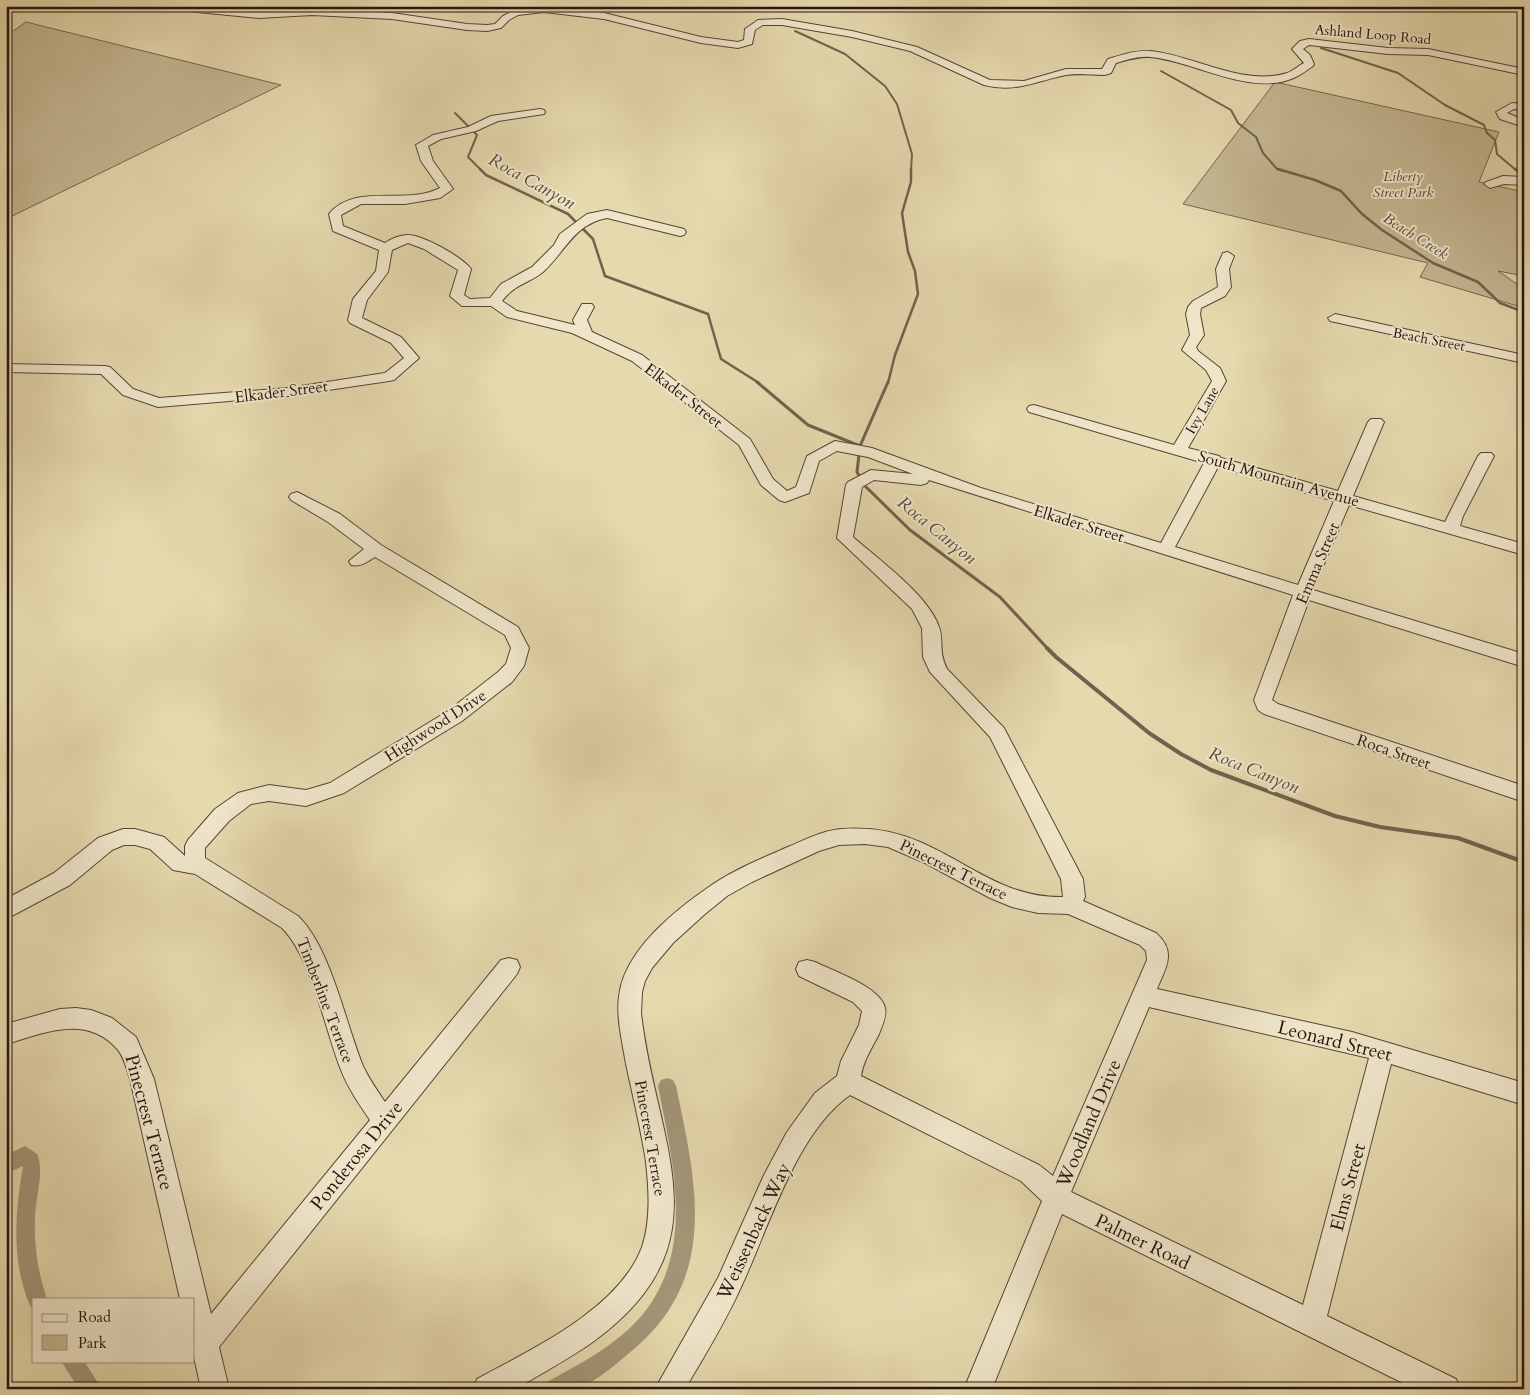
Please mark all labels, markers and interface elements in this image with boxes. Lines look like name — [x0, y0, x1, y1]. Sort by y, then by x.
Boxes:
street label: Ashland Loop Road — [1314, 20, 1432, 49]
water label: Roca Canyon — [484, 147, 580, 216]
park label: Liberty Street Park — [1373, 167, 1433, 202]
water label: Beach Creek — [1380, 208, 1453, 264]
street label: Beach Street — [1391, 323, 1467, 356]
street label: Elkader Street — [640, 358, 727, 433]
street label: Elkader Street — [233, 375, 329, 409]
street label: Ivy Lane — [1181, 383, 1224, 437]
street label: South Mountain Avenue — [1195, 445, 1362, 513]
water label: Roca Canyon — [892, 491, 982, 570]
street label: Elkader Street — [1031, 500, 1127, 548]
street label: Emma Street — [1291, 519, 1345, 608]
street label: Highwood Drive — [380, 685, 491, 767]
street label: Roca Street — [1354, 729, 1434, 775]
water label: Roca Canyon — [1205, 741, 1303, 800]
street label: Pinecrest Terrace — [896, 834, 1011, 906]
street label: Timberline Terrace — [291, 934, 359, 1066]
street label: Leonard Street — [1275, 1014, 1395, 1068]
street label: Pinecrest Terrace — [118, 1051, 180, 1193]
street label: Woodland Drive — [1050, 1055, 1128, 1192]
street label: Pinecrest Terrace — [629, 1078, 671, 1198]
street label: Ponderosa Drive — [305, 1095, 409, 1216]
street label: Elms Street — [1324, 1141, 1372, 1234]
street label: Weissenback Way — [710, 1159, 797, 1305]
street label: Palmer Road — [1091, 1208, 1194, 1276]
legend — [32, 1298, 195, 1362]
text: Road — [78, 1307, 111, 1327]
text: Park — [78, 1333, 107, 1353]

